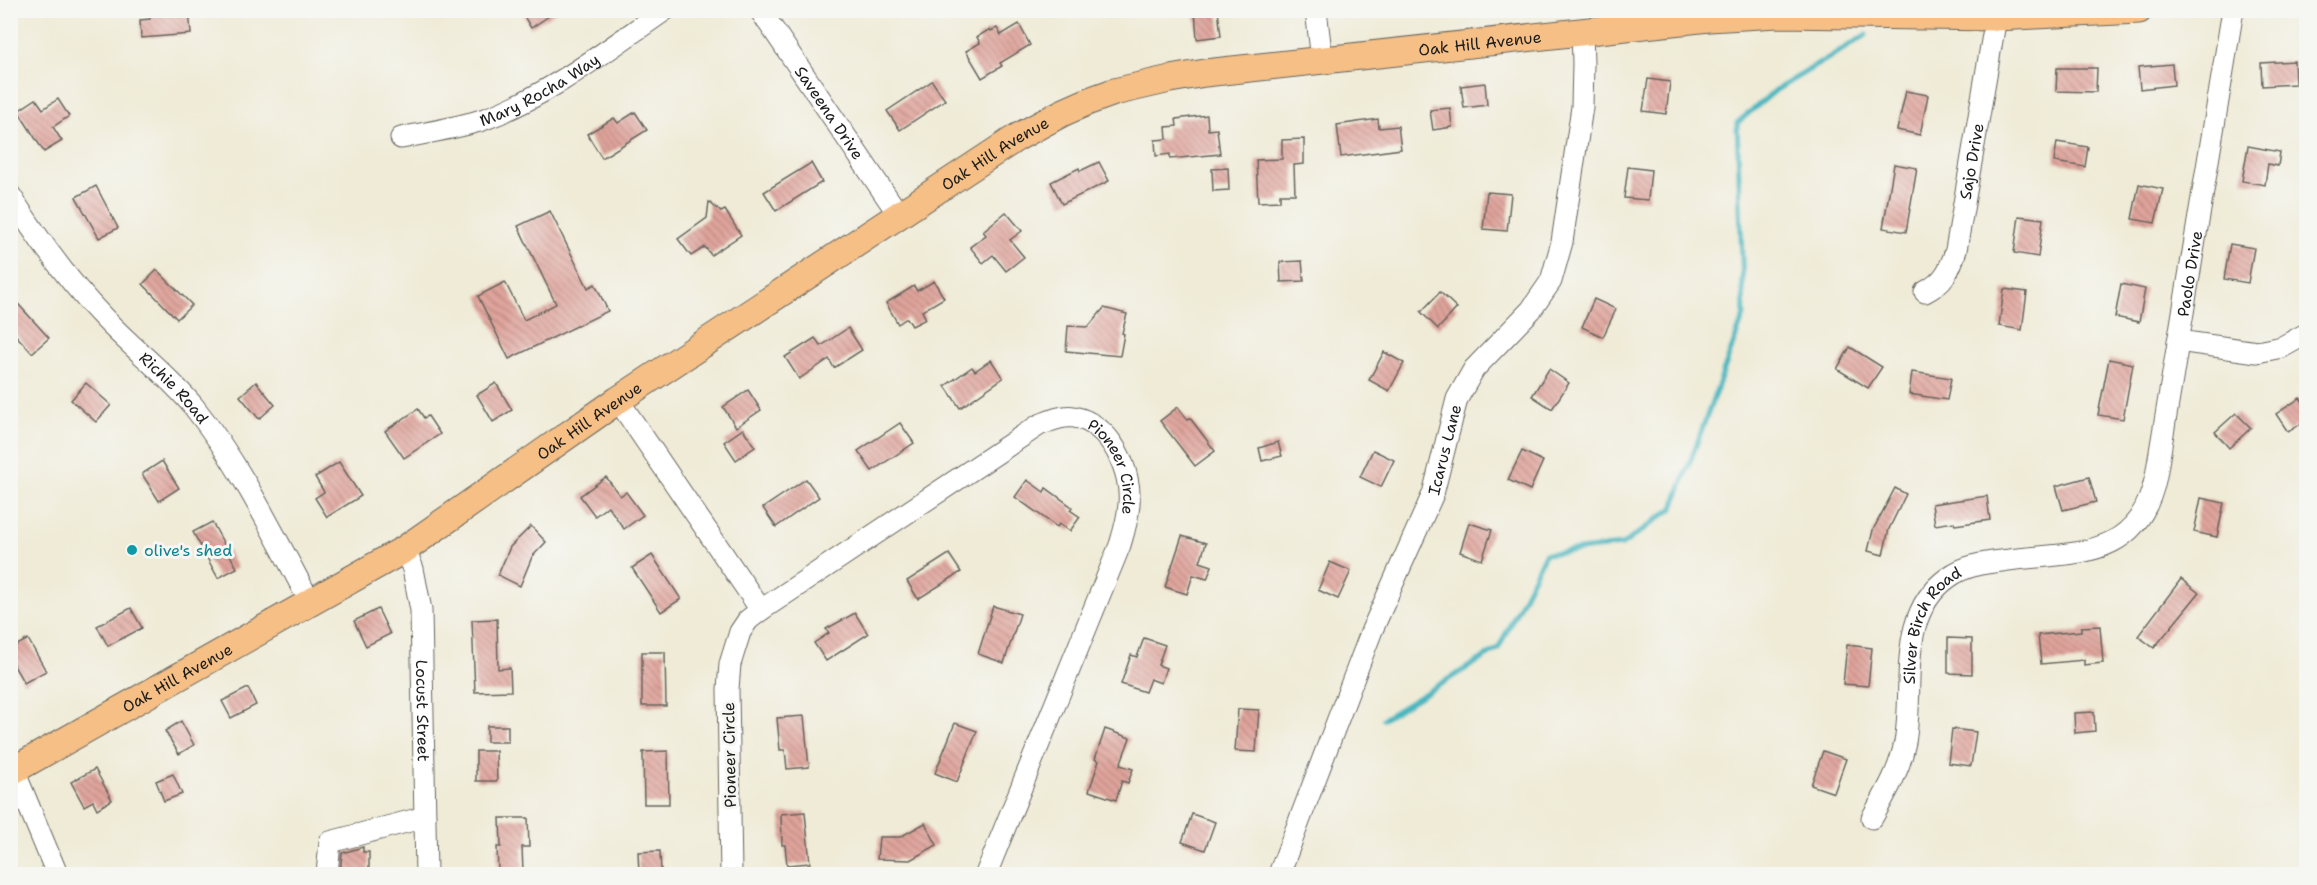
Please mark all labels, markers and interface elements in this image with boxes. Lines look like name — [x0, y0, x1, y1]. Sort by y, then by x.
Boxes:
street label: Oak Hill Avenue — [1417, 26, 1542, 61]
street label: Mary Rocha Way — [477, 49, 604, 131]
street label: Saveena Drive — [790, 62, 868, 164]
street label: Oak Hill Avenue — [937, 112, 1053, 195]
street label: Sajo Drive — [1955, 122, 1989, 201]
street label: Paolo Drive — [2172, 229, 2207, 318]
street label: Richie Road — [135, 347, 213, 428]
street label: Oak Hill Avenue — [533, 377, 646, 465]
street label: Icarus Lane — [1423, 402, 1466, 497]
street label: Pioneer Circle — [1083, 414, 1139, 516]
place label: olive's shed — [144, 540, 232, 561]
marker: olive's shed — [125, 543, 139, 557]
street label: Silver Birch Road — [1899, 562, 1965, 685]
street label: Oak Hill Avenue — [118, 639, 236, 718]
street label: Locust Street — [411, 660, 434, 762]
street label: Pioneer Circle — [718, 702, 741, 808]

